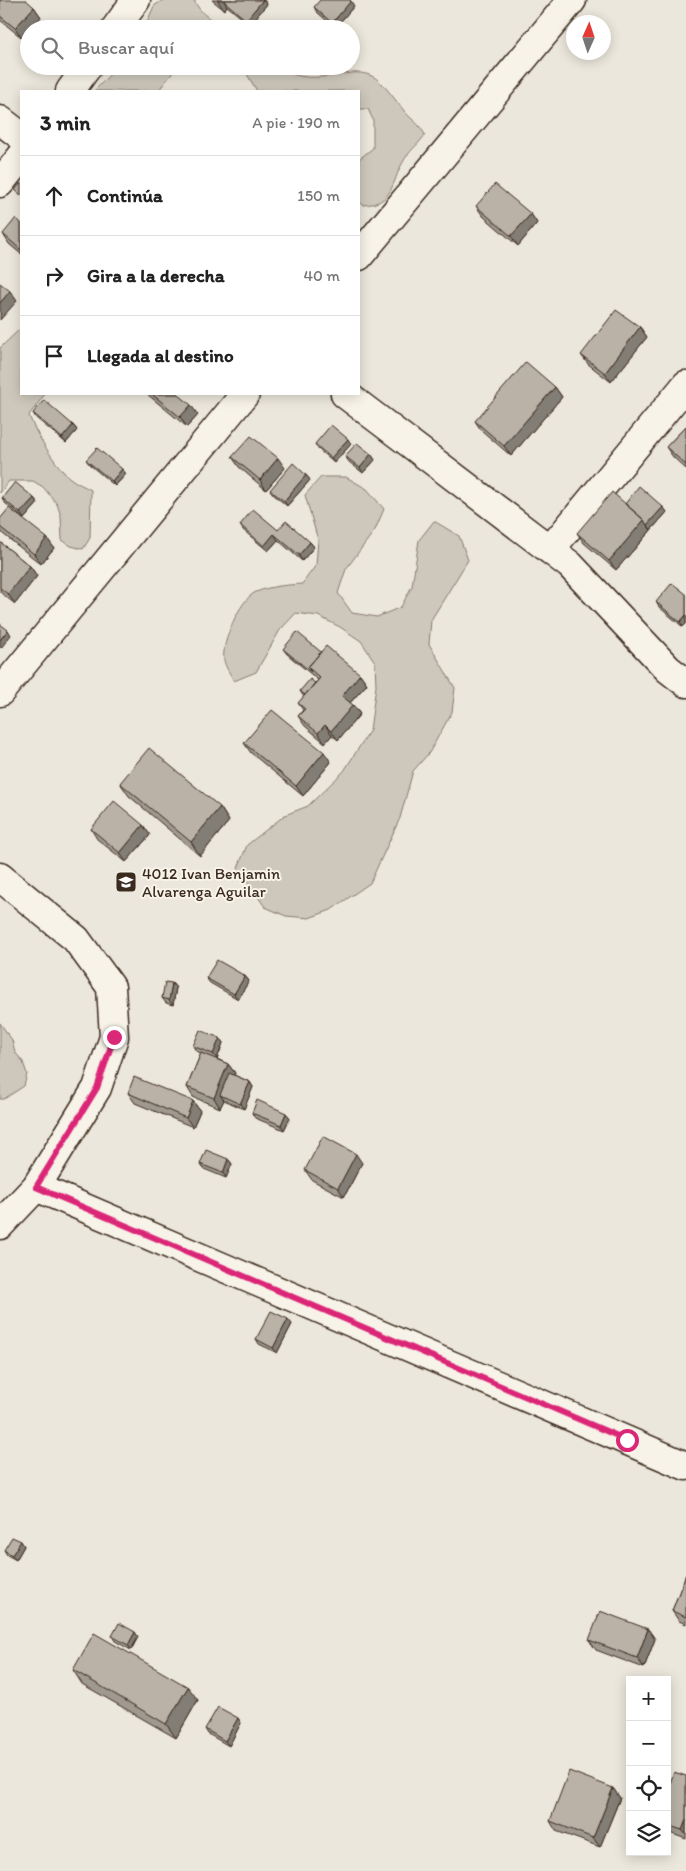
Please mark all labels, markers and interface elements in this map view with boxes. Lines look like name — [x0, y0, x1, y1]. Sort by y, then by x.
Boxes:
north arrow — [566, 15, 611, 60]
search box — [20, 20, 360, 75]
icon: search — [38, 34, 66, 62]
text: Buscar aquí — [78, 36, 174, 59]
text: 3 min — [40, 110, 90, 135]
text: A pie · 190 m — [252, 113, 340, 132]
icon: ahead — [40, 182, 68, 210]
text: Continúa — [87, 184, 163, 207]
text: 150 m — [297, 186, 340, 205]
icon: right — [40, 262, 68, 290]
text: Gira a la derecha — [87, 264, 225, 287]
text: 40 m — [303, 266, 340, 285]
icon: arrive — [40, 342, 68, 370]
text: Llegada al destino — [87, 344, 234, 367]
place label: 4012 Ivan Benjamin Alvarenga Aguilar — [142, 864, 280, 901]
school or university icon: 4012 Ivan Benjamin Alvarenga Aguilar — [114, 870, 138, 894]
route end — [103, 1026, 126, 1049]
route start — [616, 1429, 639, 1452]
map controls — [626, 1676, 671, 1856]
button: + — [626, 1676, 671, 1721]
button: − — [626, 1721, 671, 1766]
button: locate — [626, 1766, 671, 1811]
button: layers — [626, 1811, 671, 1856]

